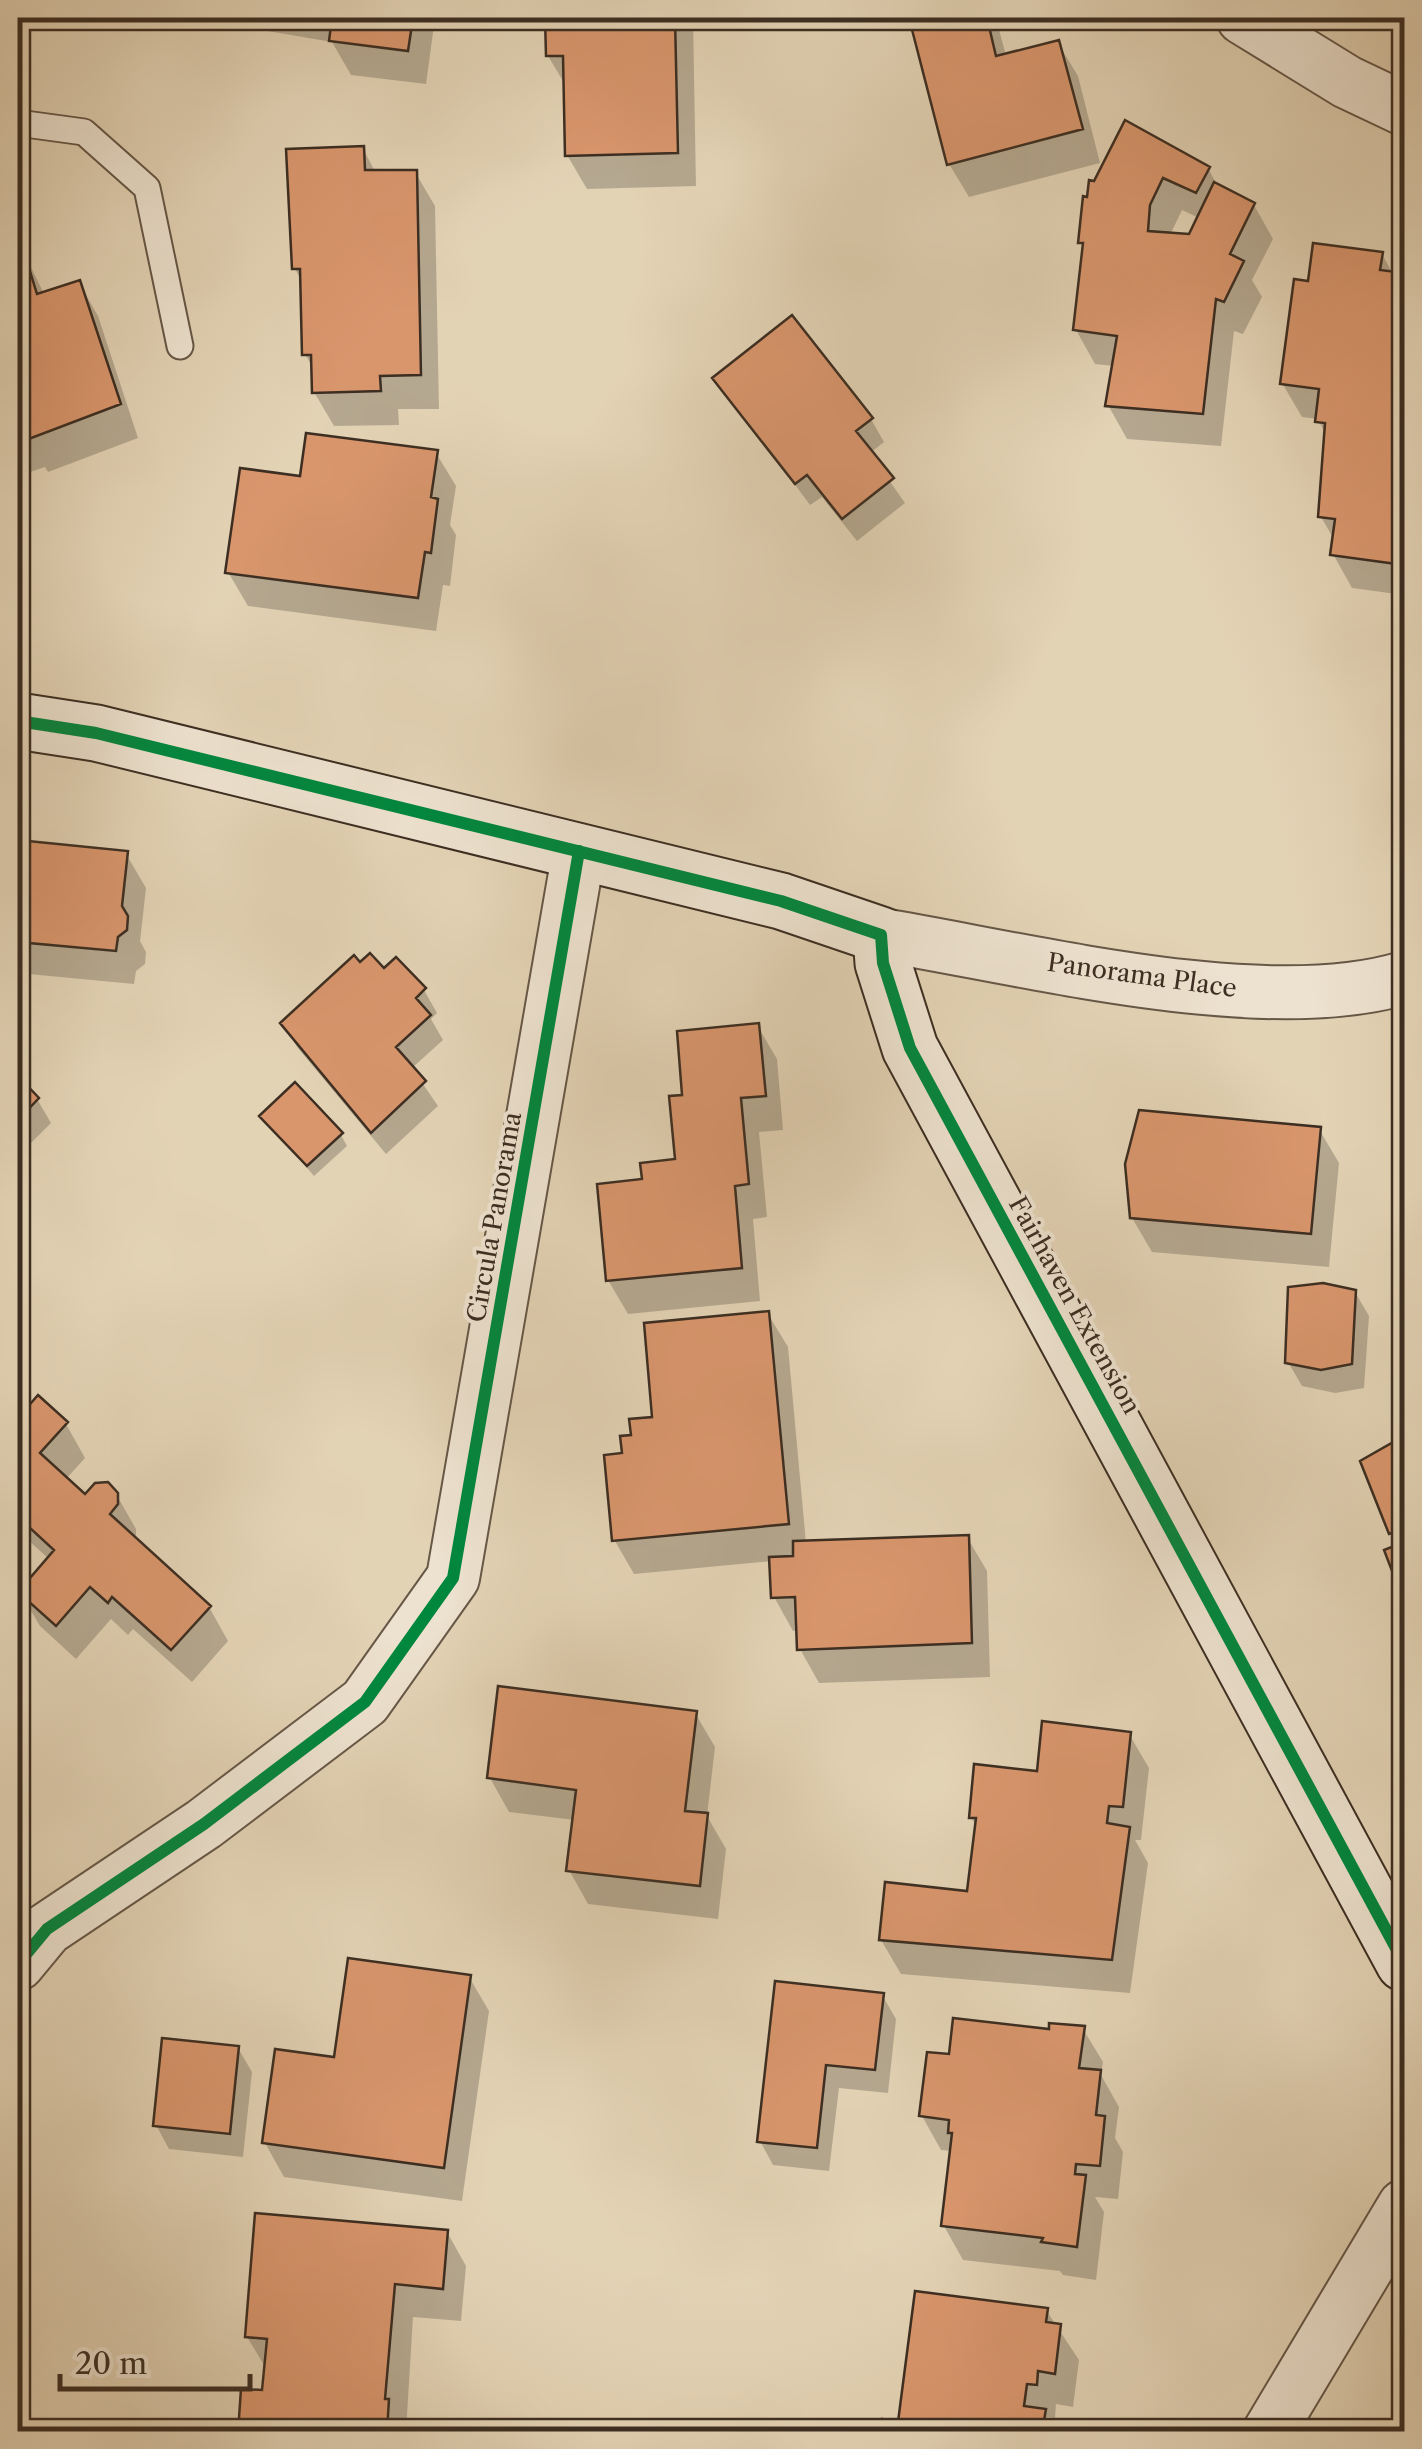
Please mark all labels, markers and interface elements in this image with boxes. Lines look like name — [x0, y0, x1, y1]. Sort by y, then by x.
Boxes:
street label: Panorama Place — [1045, 947, 1239, 1004]
street label: Circula Panorama — [461, 1109, 528, 1325]
street label: Fairhaven Extension — [1002, 1191, 1147, 1420]
scale bar — [60, 2329, 250, 2391]
text: 20 m — [75, 2345, 147, 2382]

